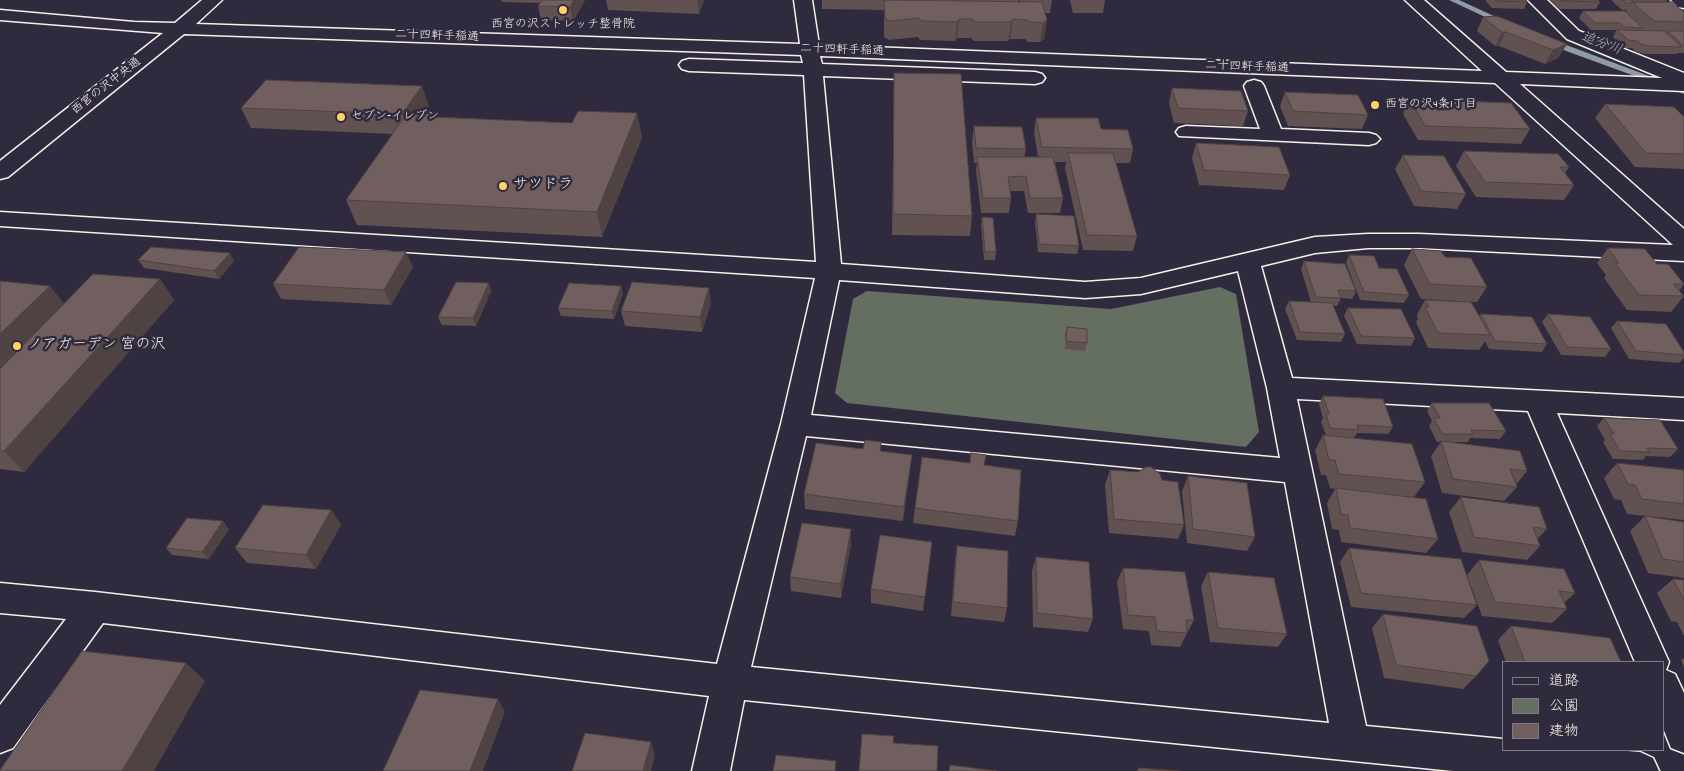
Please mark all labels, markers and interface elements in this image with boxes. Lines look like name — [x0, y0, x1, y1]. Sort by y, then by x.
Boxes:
marker: 西宮の沢ストレッチ整骨院 — [557, 4, 569, 16]
place label: 西宮の沢ストレッチ整骨院 — [491, 18, 635, 32]
street label: 二十四軒手稲通 — [395, 28, 479, 46]
water label: 追分川 — [1578, 30, 1624, 60]
street label: 二十四軒手稲通 — [800, 42, 884, 60]
street label: 西宮の沢中央通 — [69, 55, 145, 119]
street label: 二十四軒手稲通 — [1205, 59, 1289, 77]
place label: 西宮の沢4条1丁目 — [1385, 98, 1477, 112]
marker: 西宮の沢4条1丁目 — [1369, 99, 1381, 111]
place label: セブン-イレブン — [351, 110, 439, 124]
marker: セブン-イレブン — [335, 111, 347, 123]
place label: サツドラ — [513, 177, 573, 195]
marker: サツドラ — [497, 180, 509, 192]
place label: ノアガーデン 宮の沢 — [27, 337, 165, 355]
marker: ノアガーデン 宮の沢 — [11, 340, 23, 352]
legend — [1502, 661, 1664, 751]
text: 道路 — [1549, 671, 1579, 693]
text: 公園 — [1549, 696, 1579, 718]
text: 建物 — [1549, 721, 1579, 743]

